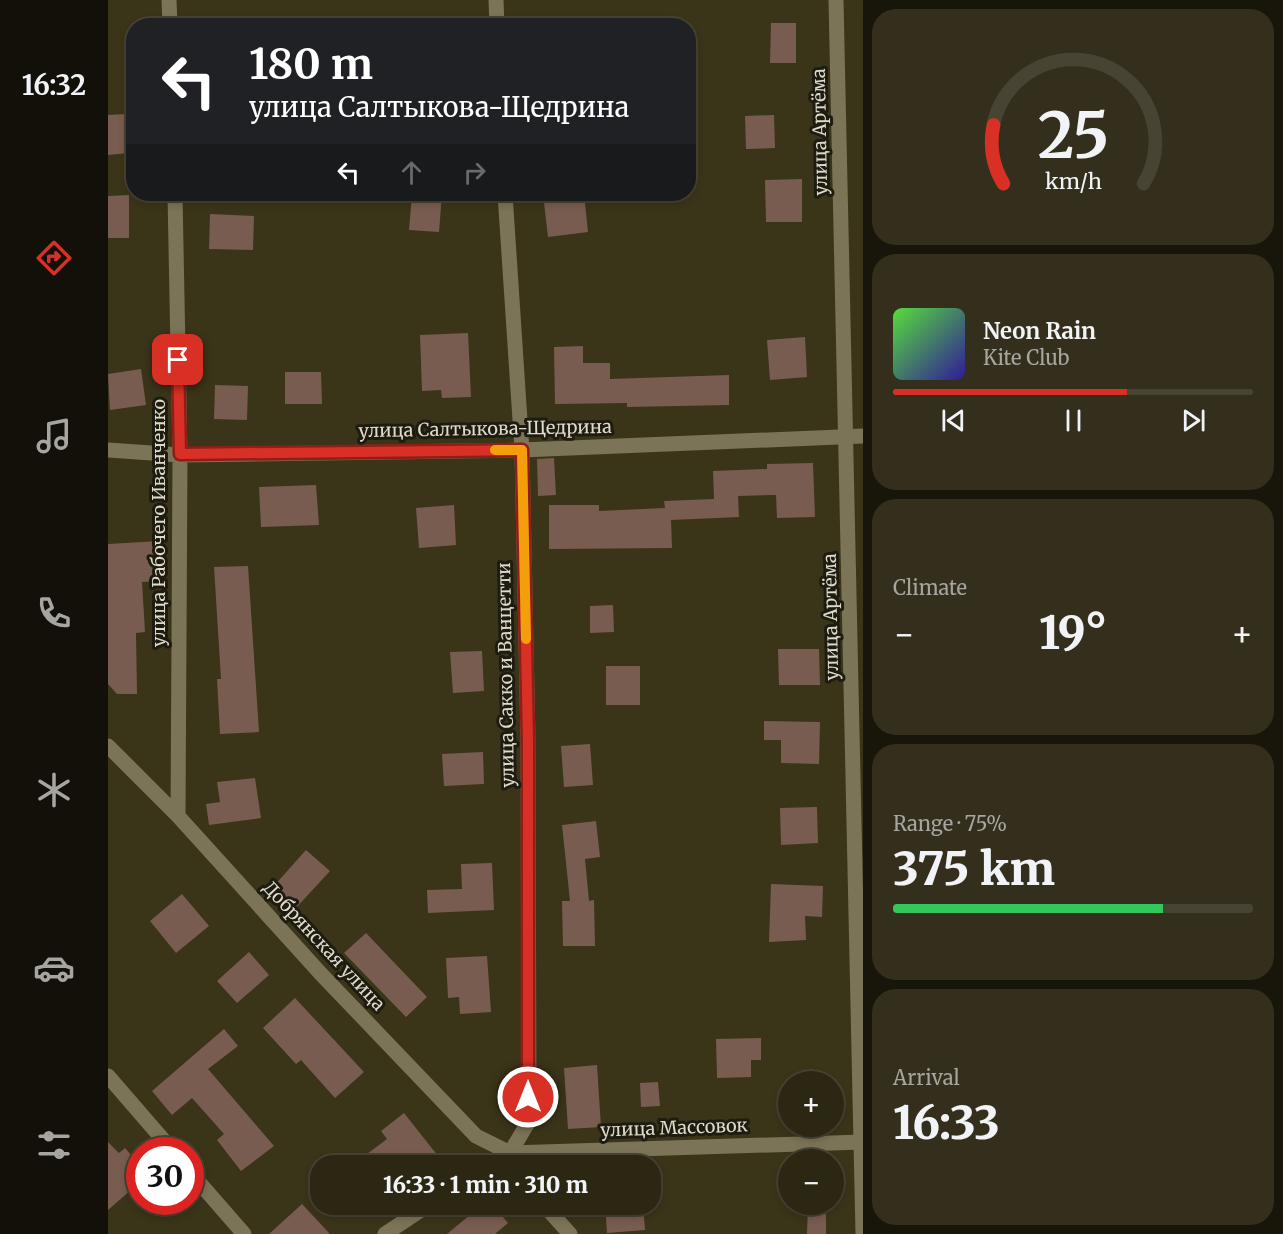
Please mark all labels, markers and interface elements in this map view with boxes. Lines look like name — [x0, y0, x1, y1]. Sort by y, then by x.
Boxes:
text: 180 m — [249, 38, 373, 90]
icon: left — [150, 42, 228, 120]
text: 16:32 — [22, 68, 86, 102]
street label: улица Артёма — [807, 68, 832, 196]
text: улица Салтыкова-Щедрина — [249, 90, 629, 124]
text: 25 — [1037, 97, 1109, 175]
icon: left — [332, 156, 365, 189]
icon: ahead — [395, 156, 428, 189]
icon: right — [458, 156, 491, 189]
text: km/h — [1045, 168, 1101, 195]
icon: directions — [33, 237, 75, 279]
text: Neon Rain — [983, 317, 1096, 345]
pin — [152, 334, 203, 385]
icon: arrive — [161, 343, 194, 376]
text: Kite Club — [983, 345, 1069, 370]
street label: улица Рабочего Иванченко — [147, 399, 170, 647]
icon: previous — [937, 404, 970, 437]
icon: pause — [1057, 404, 1090, 437]
icon: next — [1177, 404, 1210, 437]
icon: music — [33, 415, 75, 457]
street label: улица Салтыкова-Щедрина — [358, 415, 612, 442]
street label: улица Артёма — [818, 553, 843, 681]
street label: улица Сакко и Ванцетти — [492, 562, 519, 788]
text: Climate — [893, 575, 967, 600]
icon: phone — [33, 592, 75, 634]
text: 19° — [1039, 605, 1107, 661]
text: − — [893, 614, 915, 655]
text: + — [1231, 614, 1253, 655]
icon: climate — [33, 769, 75, 811]
text: Range · 75% — [893, 811, 1007, 836]
text: 375 km — [893, 841, 1055, 897]
street label: Добрянская улица — [258, 876, 391, 1015]
icon: car — [33, 947, 75, 989]
position arrow — [496, 1065, 560, 1129]
text: Arrival — [893, 1065, 960, 1090]
map controls — [778, 1071, 844, 1215]
button: + — [778, 1071, 844, 1137]
text: 16:33 — [893, 1095, 1000, 1151]
street label: улица Массовок — [600, 1113, 749, 1142]
icon: filters — [33, 1124, 75, 1166]
speed limit sign: 30 — [126, 1137, 204, 1215]
button: − — [778, 1149, 844, 1215]
text: 16:33 · 1 min · 310 m — [383, 1171, 588, 1199]

